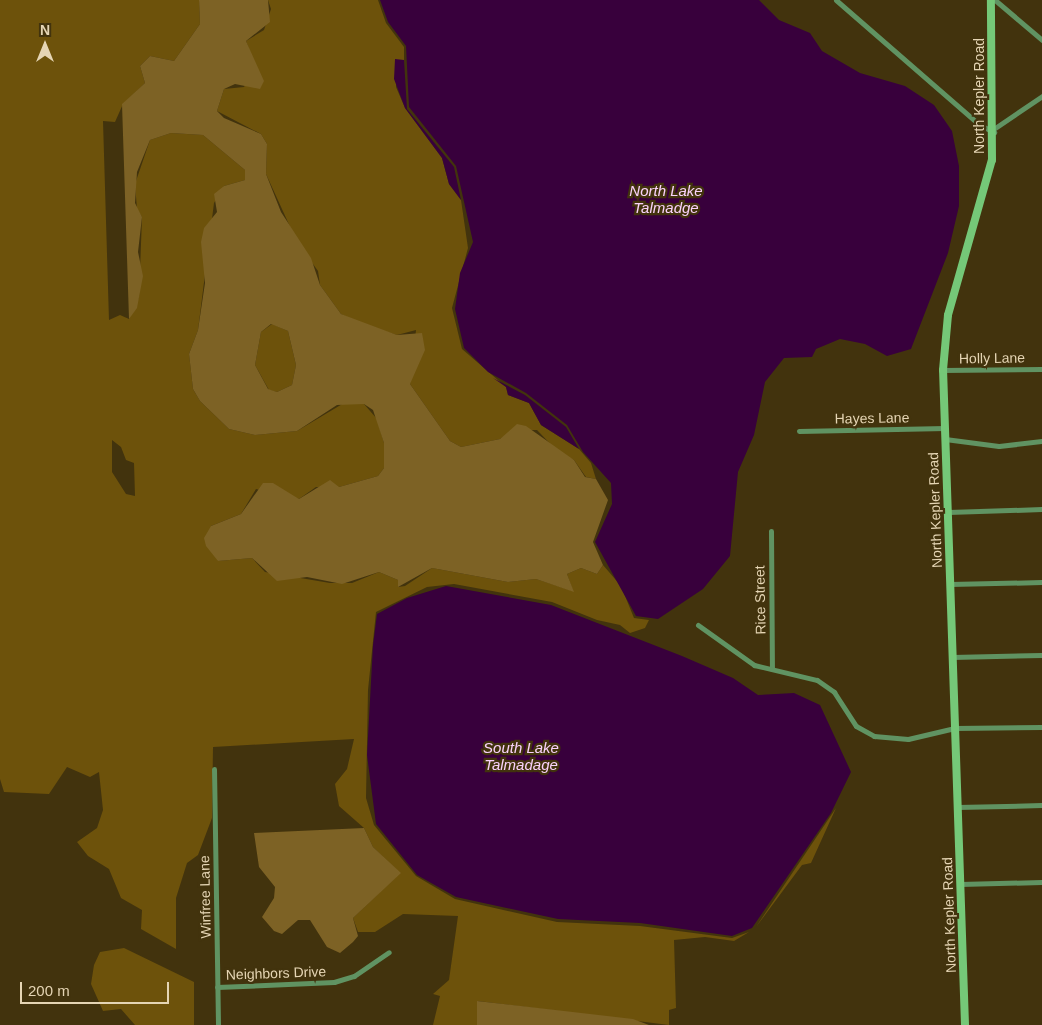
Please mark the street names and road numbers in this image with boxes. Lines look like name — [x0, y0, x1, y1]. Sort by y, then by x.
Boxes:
street label: North Kepler Road — [971, 38, 987, 154]
street label: Holly Lane — [959, 349, 1025, 367]
street label: Hayes Lane — [835, 409, 909, 427]
street label: North Kepler Road — [925, 452, 945, 568]
street label: Rice Street — [751, 565, 769, 635]
street label: Winfree Lane — [196, 855, 214, 939]
street label: North Kepler Road — [939, 857, 959, 973]
street label: Neighbors Drive — [226, 963, 326, 983]

